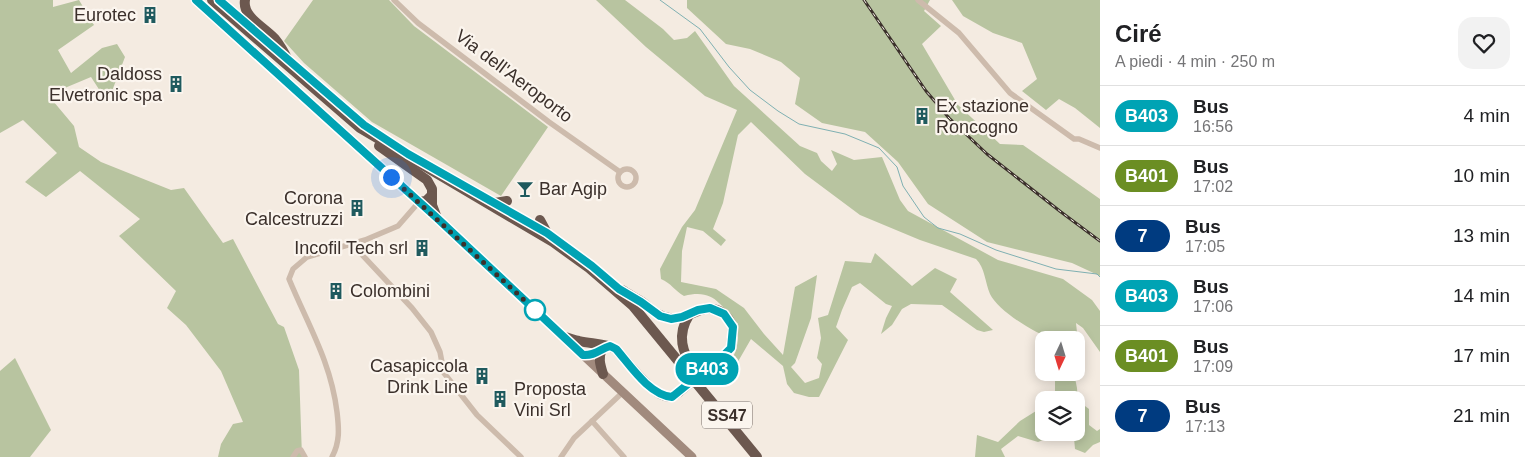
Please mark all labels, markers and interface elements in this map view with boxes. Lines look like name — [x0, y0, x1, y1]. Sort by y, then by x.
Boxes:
place label: Eurotec — [74, 5, 136, 25]
building icon: Eurotec — [140, 5, 160, 25]
button: heart — [1458, 17, 1510, 69]
text: Ciré — [1115, 20, 1162, 47]
street label: Via dell'Aeroporto — [452, 26, 576, 126]
text: A piedi · 4 min · 250 m — [1115, 53, 1275, 70]
place label: Daldoss Elvetronic spa — [49, 64, 163, 105]
building icon: Daldoss Elvetronic spa — [166, 74, 186, 94]
place label: Ex stazione Roncogno — [936, 96, 1029, 137]
text: Bus — [1193, 96, 1229, 117]
text: 4 min — [1464, 105, 1510, 126]
building icon: Ex stazione Roncogno — [912, 106, 932, 126]
text: B403 — [1125, 106, 1168, 126]
text: 16:56 — [1193, 118, 1233, 135]
text: Bus — [1193, 156, 1229, 177]
your location — [379, 165, 404, 190]
text: 10 min — [1453, 165, 1510, 186]
text: B401 — [1125, 166, 1168, 186]
text: 17:02 — [1193, 178, 1233, 195]
bar icon: Bar Agip — [515, 179, 535, 199]
place label: Bar Agip — [539, 179, 607, 199]
place label: Corona Calcestruzzi — [245, 188, 344, 229]
building icon: Corona Calcestruzzi — [347, 198, 367, 218]
text: Bus — [1185, 216, 1221, 237]
text: 13 min — [1453, 225, 1510, 246]
text: 7 — [1137, 226, 1148, 246]
place label: Incofil Tech srl — [294, 238, 408, 258]
building icon: Incofil Tech srl — [412, 238, 432, 258]
text: 17:05 — [1185, 238, 1225, 255]
text: Bus — [1193, 276, 1229, 297]
building icon: Colombini — [326, 281, 346, 301]
place label: Colombini — [350, 281, 430, 301]
text: 14 min — [1453, 285, 1510, 306]
text: B403 — [1125, 286, 1168, 306]
text: 17:06 — [1193, 298, 1233, 315]
unlabelled marker — [524, 299, 546, 321]
north arrow — [1035, 331, 1085, 381]
map controls — [1035, 331, 1085, 441]
text: Bus — [1193, 336, 1229, 357]
text: 17 min — [1453, 345, 1510, 366]
text: B401 — [1125, 346, 1168, 366]
line badge: B403 — [672, 353, 742, 385]
place label: Casapiccola Drink Line — [370, 356, 469, 397]
text: 17:09 — [1193, 358, 1233, 375]
text: B403 — [685, 359, 729, 379]
building icon: Casapiccola Drink Line — [472, 366, 492, 386]
place label: Proposta Vini Srl — [514, 379, 587, 420]
building icon: Proposta Vini Srl — [490, 389, 510, 409]
button: layers — [1035, 391, 1085, 441]
text: Bus — [1185, 396, 1221, 417]
road number: SS47 — [702, 402, 752, 428]
text: 21 min — [1453, 405, 1510, 426]
text: 7 — [1137, 406, 1148, 426]
text: 17:13 — [1185, 418, 1225, 435]

